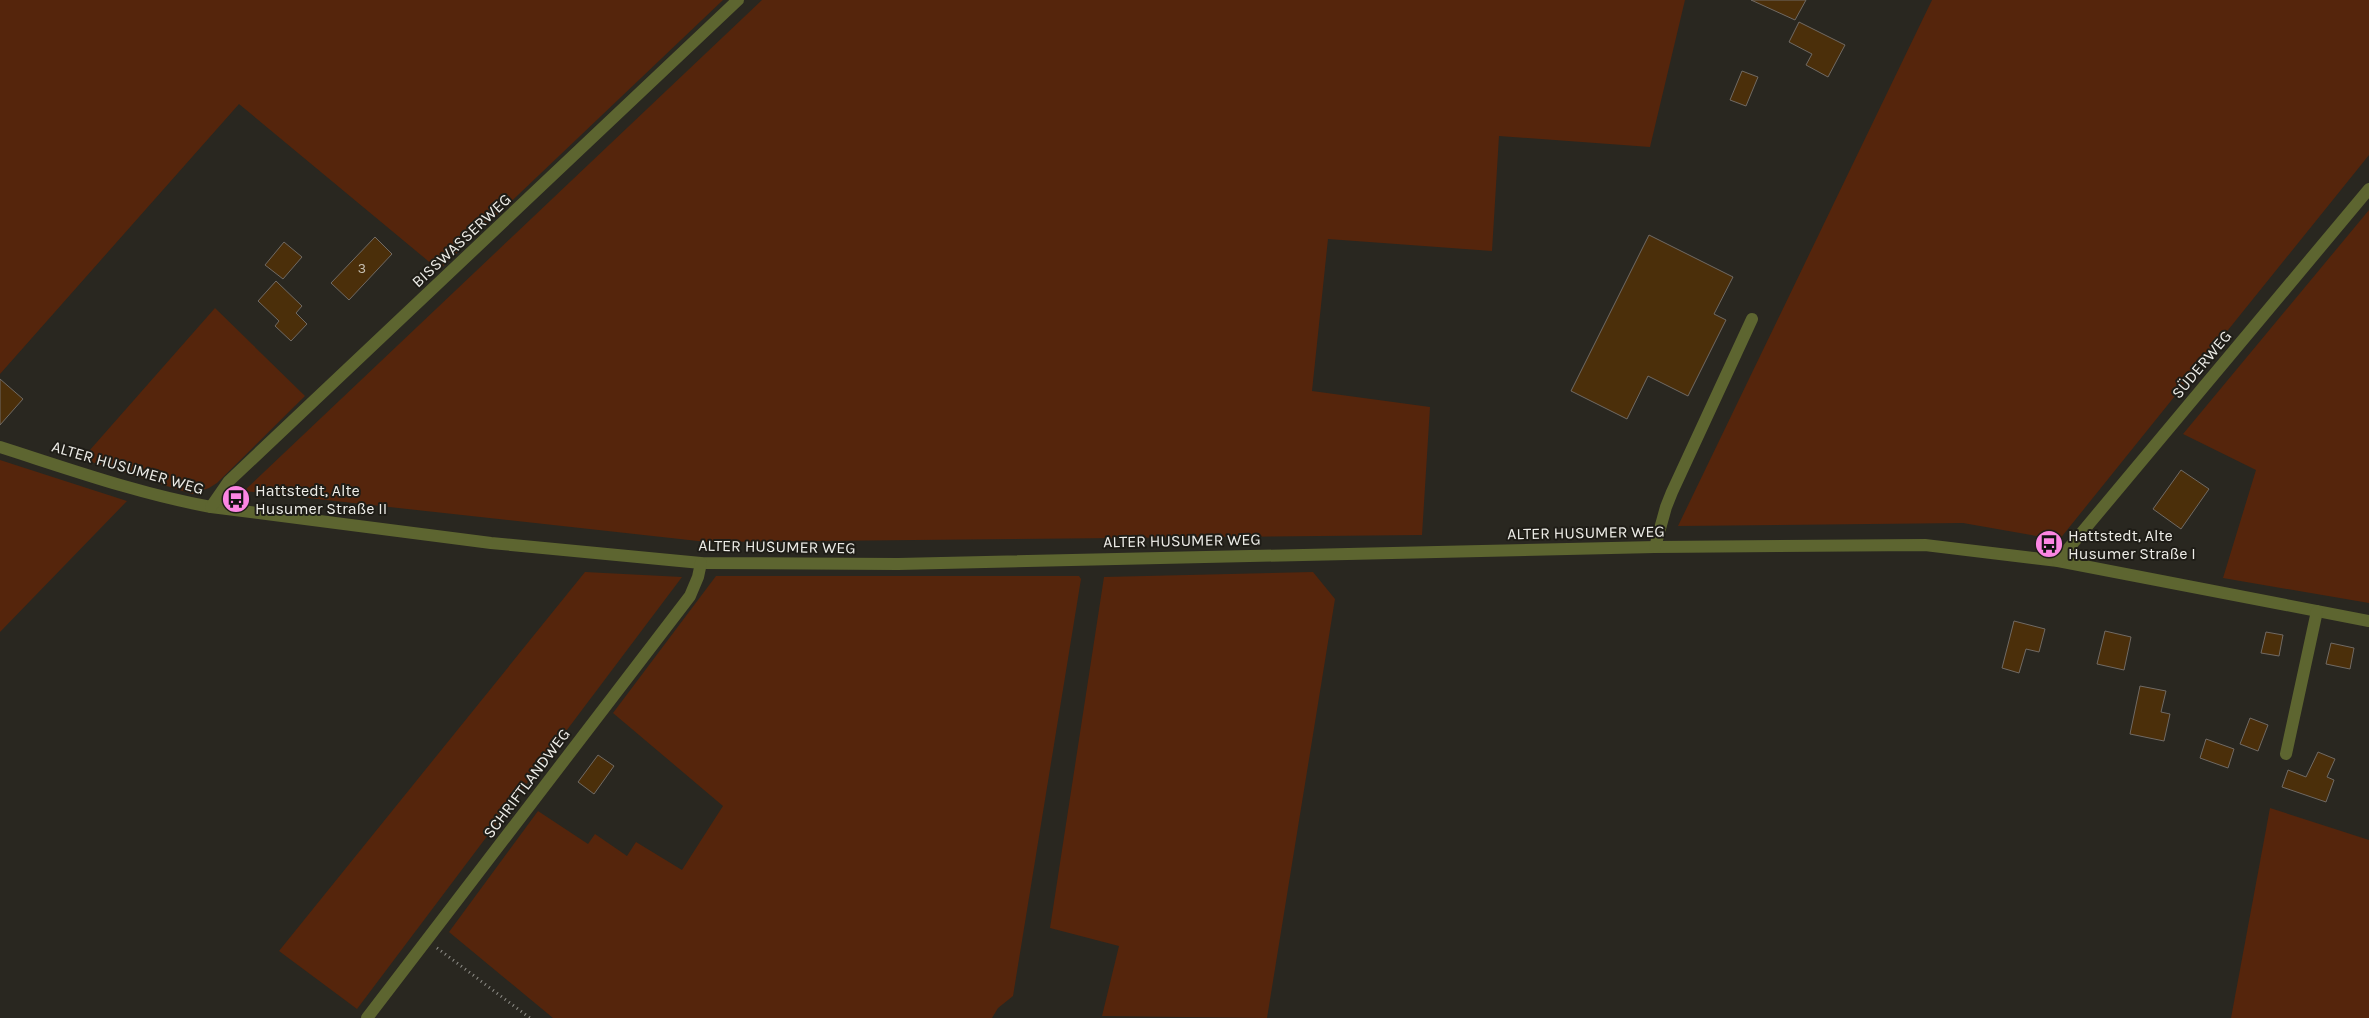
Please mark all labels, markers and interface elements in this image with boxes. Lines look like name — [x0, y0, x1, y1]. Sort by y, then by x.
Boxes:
street label: BISSWASSERWEG — [408, 190, 515, 291]
house number: 3 — [358, 260, 366, 277]
street label: SÜDERWEG — [2167, 326, 2235, 402]
street label: ALTER HUSUMER WEG — [50, 437, 206, 498]
place label: Hattstedt, Alte Husumer Straße II — [255, 481, 387, 518]
bus stop icon: Hattstedt, Alte Husumer Straße II — [221, 484, 251, 514]
street label: ALTER HUSUMER WEG — [1507, 522, 1665, 543]
place label: Hattstedt, Alte Husumer Straße I — [2068, 526, 2196, 563]
bus stop icon: Hattstedt, Alte Husumer Straße I — [2034, 529, 2064, 559]
street label: ALTER HUSUMER WEG — [1103, 530, 1261, 551]
street label: ALTER HUSUMER WEG — [698, 536, 856, 557]
street label: SCHRIFTLANDWEG — [479, 725, 574, 842]

